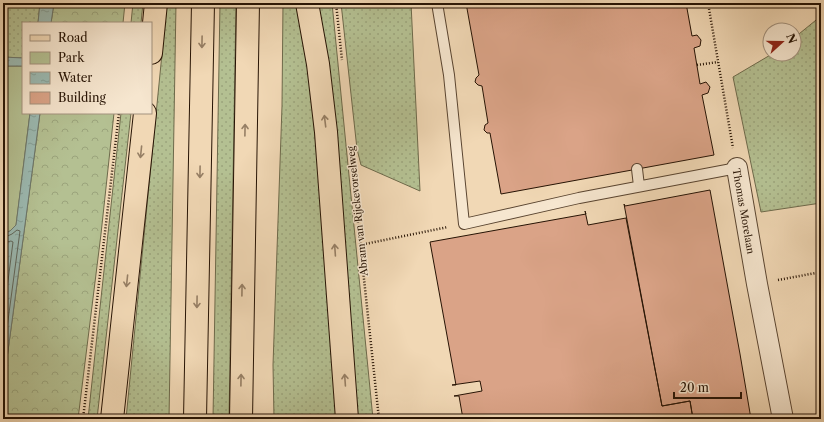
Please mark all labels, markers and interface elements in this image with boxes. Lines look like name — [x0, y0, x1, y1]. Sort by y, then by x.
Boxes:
legend — [22, 22, 152, 114]
north arrow — [762, 22, 802, 62]
text: Road — [58, 30, 88, 45]
text: N — [783, 31, 800, 46]
one-way arrow — [198, 35, 206, 48]
text: Park — [58, 50, 85, 65]
text: Water — [57, 70, 92, 85]
text: Building — [58, 90, 106, 105]
one-way arrow — [321, 115, 329, 128]
one-way arrow — [241, 124, 249, 137]
one-way arrow — [137, 145, 145, 158]
street label: Abram van Rijckevorselweg — [344, 145, 371, 277]
one-way arrow — [196, 165, 204, 178]
street label: Thomas Morelaan — [730, 167, 758, 256]
one-way arrow — [331, 244, 338, 257]
one-way arrow — [123, 274, 130, 287]
one-way arrow — [239, 284, 246, 297]
one-way arrow — [193, 295, 201, 308]
one-way arrow — [237, 374, 245, 387]
one-way arrow — [341, 374, 348, 387]
scale bar — [674, 374, 741, 400]
text: 20 m — [680, 380, 709, 395]

